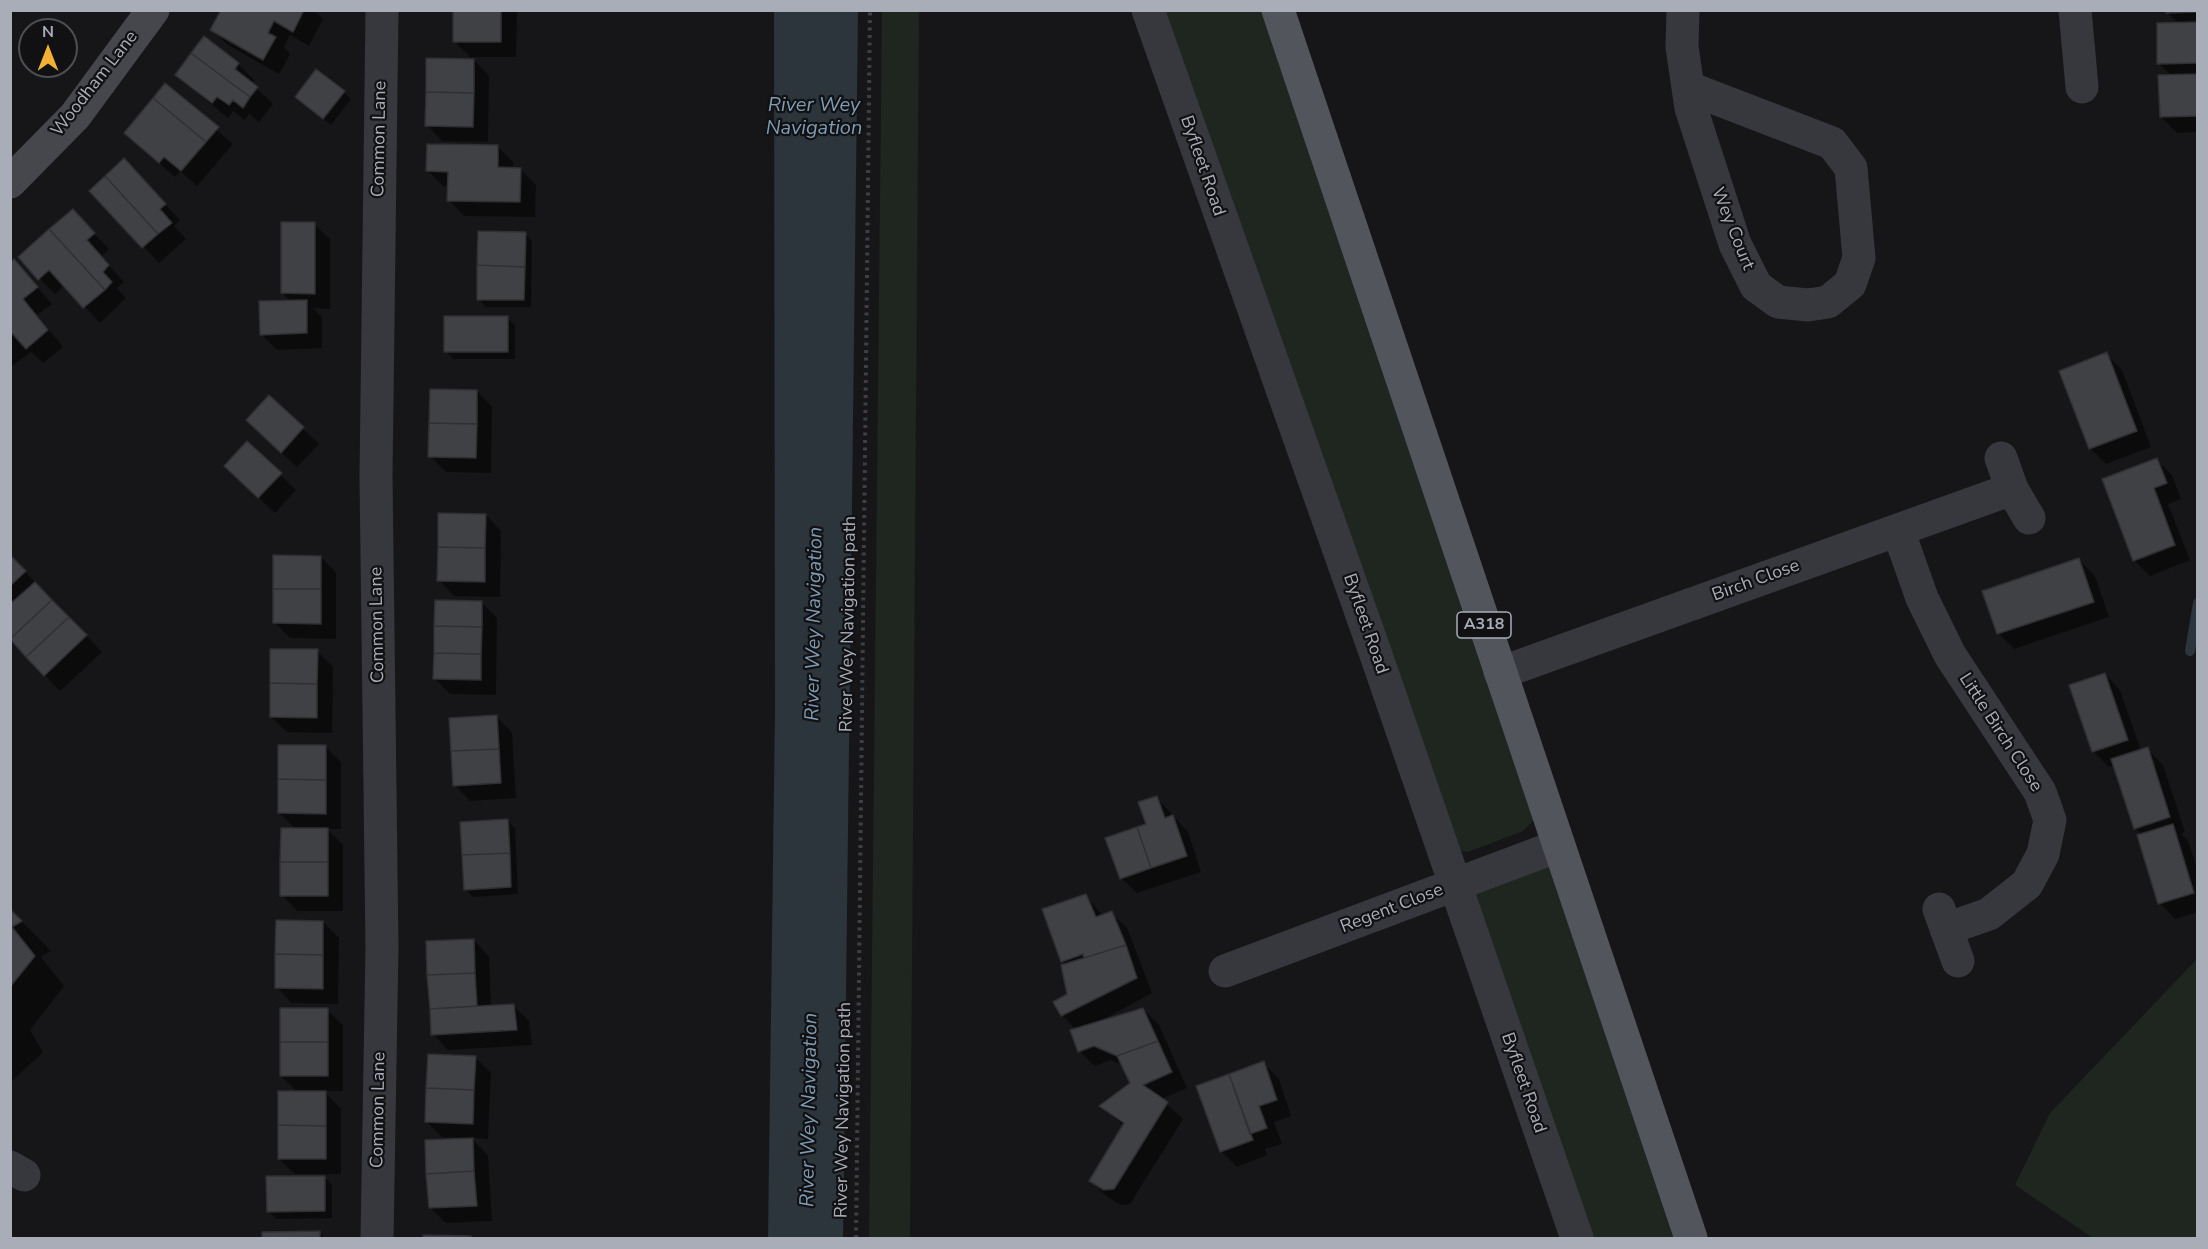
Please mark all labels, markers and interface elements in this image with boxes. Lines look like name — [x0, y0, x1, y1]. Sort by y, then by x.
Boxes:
north arrow — [18, 18, 78, 78]
text: N — [42, 21, 54, 43]
street label: Woodham Lane — [47, 27, 143, 141]
street label: Common Lane — [368, 81, 392, 197]
water label: River Wey Navigation — [766, 94, 862, 141]
street label: Byfleet Road — [1175, 113, 1229, 219]
street label: Wey Court — [1706, 185, 1758, 273]
street label: River Wey Navigation path — [836, 516, 862, 732]
water label: River Wey Navigation — [801, 527, 829, 721]
street label: Birch Close — [1709, 555, 1803, 607]
street label: Common Lane — [366, 567, 390, 683]
street label: Byfleet Road — [1338, 571, 1392, 677]
road number: A318 — [1457, 612, 1511, 638]
street label: Little Birch Close — [1954, 670, 2046, 796]
street label: Regent Close — [1338, 880, 1446, 938]
street label: River Wey Navigation path — [831, 1002, 857, 1218]
water label: River Wey Navigation — [796, 1013, 824, 1207]
street label: Byfleet Road — [1496, 1030, 1550, 1136]
street label: Common Lane — [367, 1052, 391, 1168]

